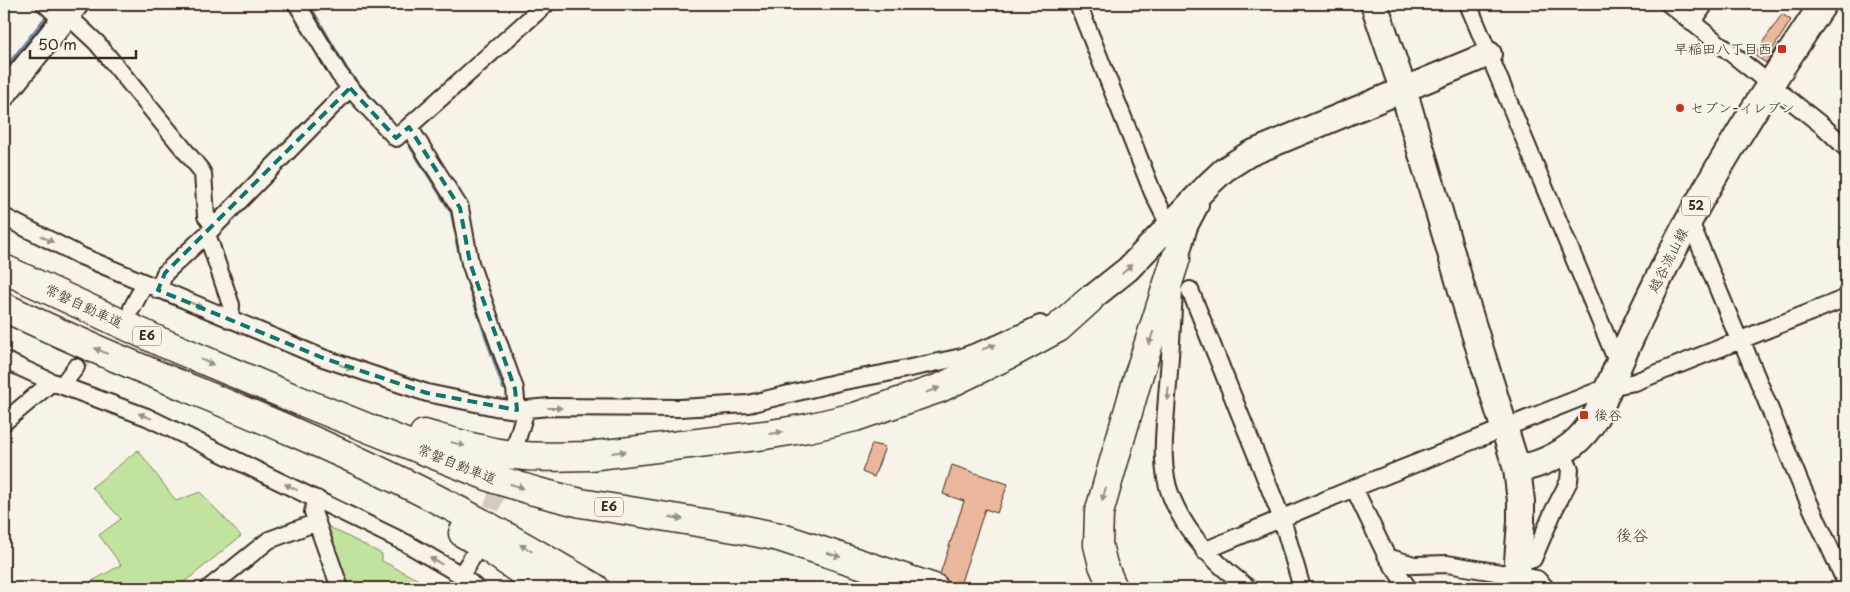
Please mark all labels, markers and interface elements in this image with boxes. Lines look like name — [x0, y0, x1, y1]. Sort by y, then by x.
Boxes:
scale bar — [30, 28, 136, 60]
text: 50 m — [38, 32, 77, 55]
place label: 早稲田八丁目西 — [1674, 38, 1772, 59]
marker: 早稲田八丁目西 — [1776, 43, 1788, 55]
place label: セブン-イレブン — [1690, 97, 1795, 118]
marker: セブン-イレブン — [1674, 102, 1686, 114]
road number: 52 — [1682, 197, 1710, 216]
street label: 越谷流山線 — [1642, 224, 1693, 296]
one-way arrow — [40, 235, 55, 243]
one-way arrow — [1120, 263, 1132, 275]
street label: 常磐自動車道 — [42, 278, 127, 333]
one-way arrow — [189, 302, 203, 310]
road number: E6 — [133, 326, 161, 346]
one-way arrow — [1146, 331, 1154, 346]
one-way arrow — [981, 343, 996, 350]
one-way arrow — [94, 347, 108, 355]
one-way arrow — [200, 358, 214, 366]
one-way arrow — [339, 363, 354, 371]
one-way arrow — [925, 386, 940, 393]
one-way arrow — [1163, 387, 1171, 403]
one-way arrow — [548, 404, 564, 412]
place label: 後谷 — [1594, 404, 1622, 425]
marker: 後谷 — [1578, 409, 1590, 421]
one-way arrow — [138, 412, 152, 420]
one-way arrow — [769, 429, 785, 437]
street label: 常磐自動車道 — [414, 438, 500, 489]
one-way arrow — [450, 440, 465, 448]
one-way arrow — [611, 448, 627, 456]
one-way arrow — [284, 483, 298, 491]
one-way arrow — [510, 483, 525, 490]
one-way arrow — [1100, 486, 1108, 501]
road number: E6 — [595, 498, 623, 516]
one-way arrow — [669, 515, 685, 523]
district label: 後谷 — [1616, 522, 1648, 546]
one-way arrow — [520, 544, 533, 553]
one-way arrow — [827, 552, 842, 560]
one-way arrow — [429, 556, 442, 565]

